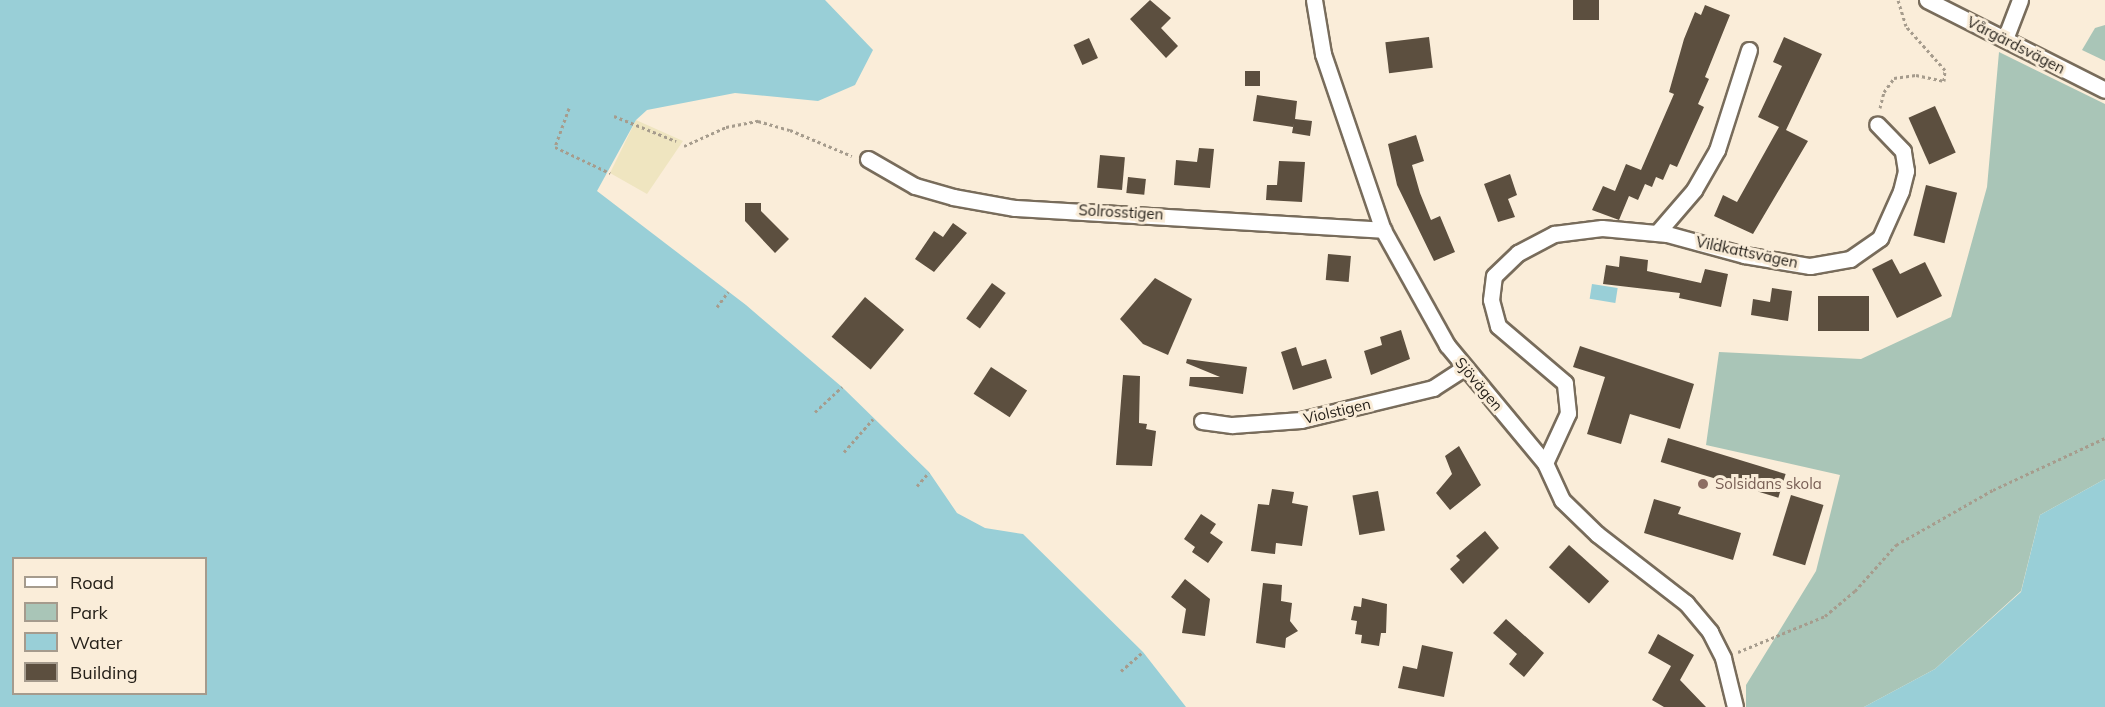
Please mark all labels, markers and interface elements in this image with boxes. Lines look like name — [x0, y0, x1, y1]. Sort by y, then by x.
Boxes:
street label: Vårgärdsvägen — [1964, 13, 2068, 77]
street label: Solrosstigen — [1078, 201, 1164, 223]
street label: Vildkattsvägen — [1694, 232, 1800, 272]
street label: Sjövägen — [1451, 354, 1507, 414]
street label: Violstigen — [1302, 395, 1372, 427]
place label: Solsidans skola — [1715, 475, 1822, 493]
marker: Solsidans skola — [1696, 477, 1710, 491]
legend — [12, 557, 207, 695]
text: Road — [70, 571, 114, 594]
text: Park — [70, 601, 108, 624]
text: Water — [70, 631, 122, 654]
text: Building — [70, 661, 138, 684]

